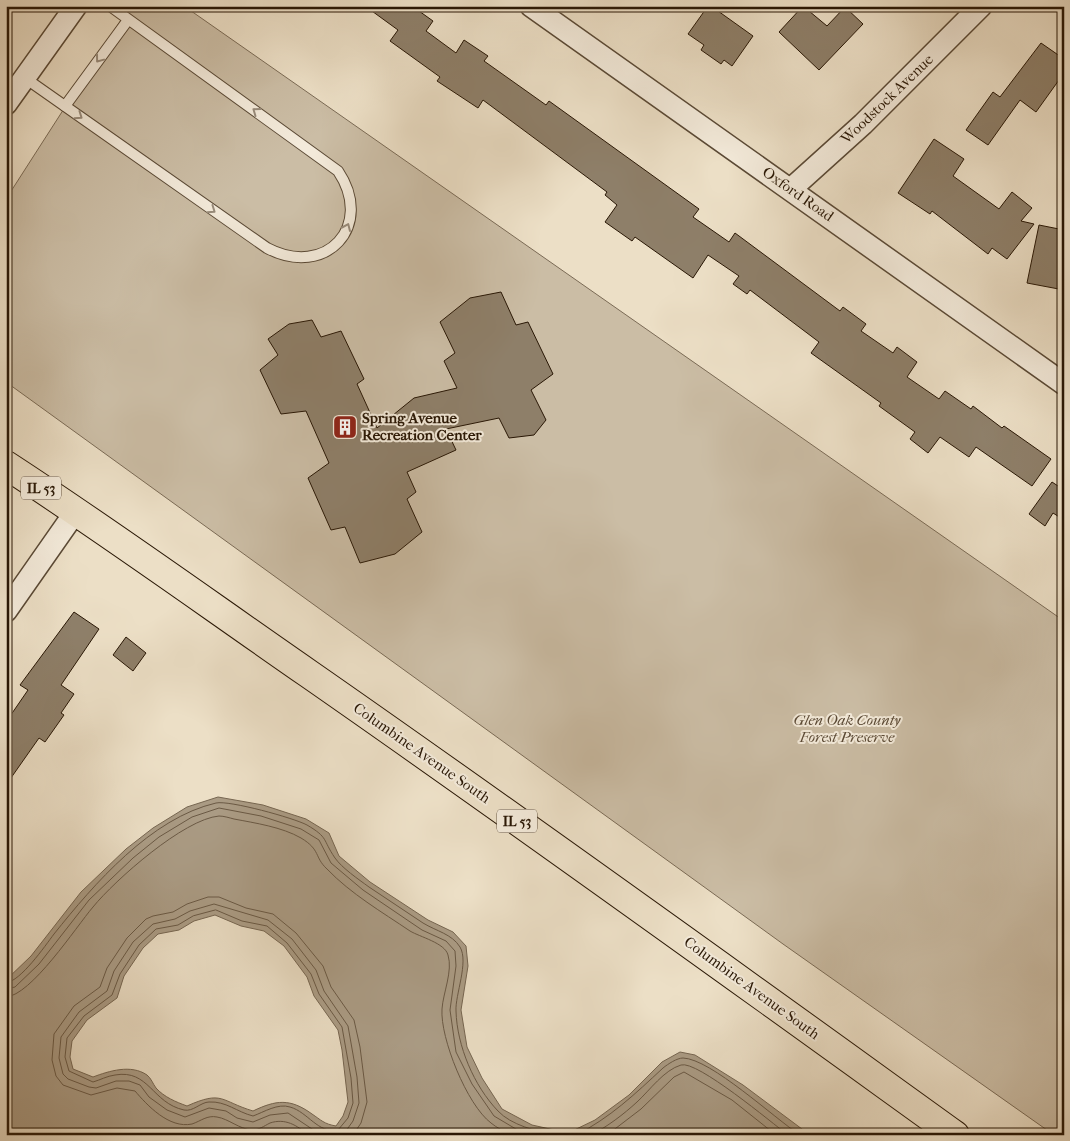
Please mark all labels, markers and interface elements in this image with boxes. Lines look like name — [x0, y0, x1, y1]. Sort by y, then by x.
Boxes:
street label: Woodstock Avenue — [836, 50, 937, 148]
one-way arrow — [97, 53, 105, 62]
one-way arrow — [252, 108, 261, 117]
one-way arrow — [74, 110, 83, 119]
street label: Oxford Road — [759, 163, 838, 226]
one-way arrow — [206, 204, 215, 212]
one-way arrow — [340, 223, 351, 232]
place label: Spring Avenue Recreation Center — [362, 409, 482, 444]
building icon: Spring Avenue Recreation Center — [332, 414, 358, 440]
road number: IL 53 — [21, 476, 61, 499]
street label: Columbine Avenue South — [350, 699, 494, 807]
park label: Glen Oak County Forest Preserve — [794, 711, 901, 746]
road number: IL 53 — [497, 809, 537, 832]
street label: Columbine Avenue South — [681, 933, 824, 1044]

